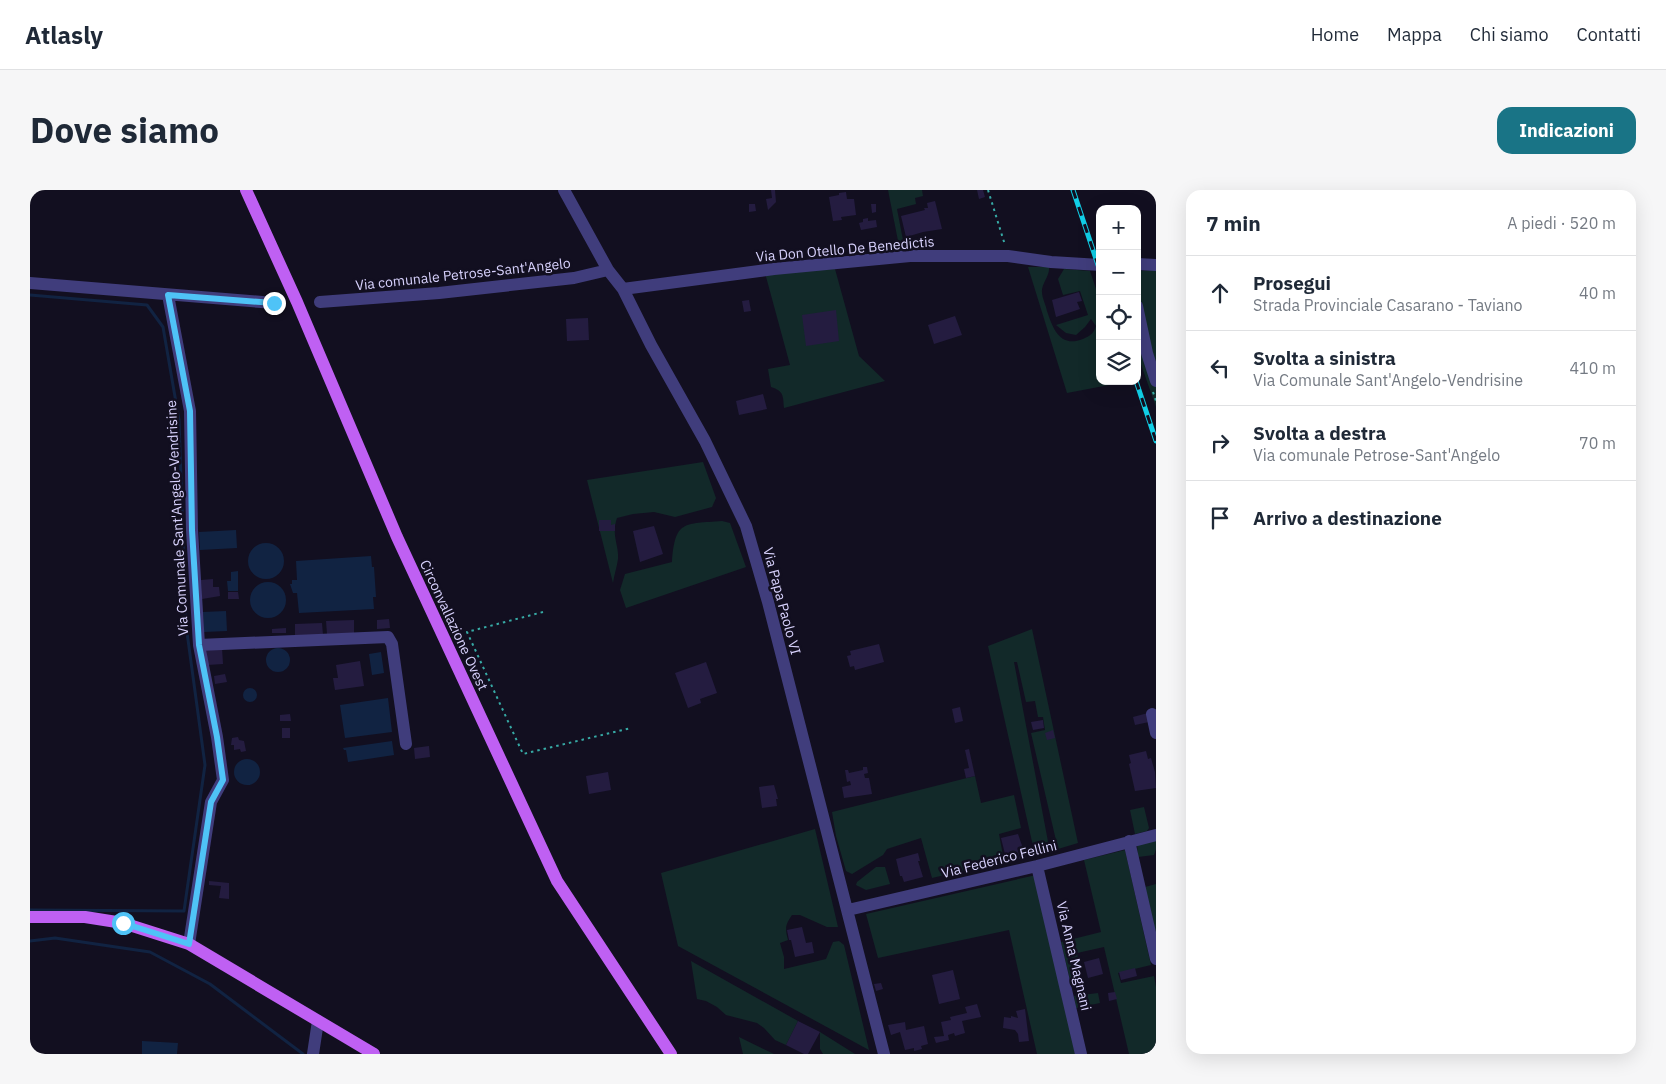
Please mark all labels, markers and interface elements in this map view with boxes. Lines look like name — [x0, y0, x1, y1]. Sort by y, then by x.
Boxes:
text: Atlasly — [25, 19, 103, 51]
text: Home — [1311, 23, 1359, 46]
text: Mappa — [1387, 23, 1442, 46]
text: Chi siamo — [1470, 23, 1549, 46]
text: Contatti — [1577, 23, 1641, 46]
text: Dove siamo — [30, 107, 219, 153]
button: Indicazioni — [1497, 107, 1636, 154]
map controls — [1096, 205, 1141, 385]
button: + — [1096, 205, 1141, 250]
text: 7 min — [1206, 209, 1261, 237]
text: A piedi · 520 m — [1507, 213, 1616, 233]
street label: Via Don Otello De Benedictis — [755, 232, 935, 266]
button: − — [1096, 250, 1141, 295]
street label: Via comunale Petrose-Sant'Angelo — [354, 254, 572, 294]
text: Prosegui — [1253, 271, 1331, 295]
icon: ahead — [1206, 279, 1234, 307]
text: 40 m — [1579, 283, 1616, 303]
route end — [263, 292, 286, 315]
button: locate — [1096, 295, 1141, 340]
text: Strada Provinciale Casarano - Taviano — [1253, 295, 1523, 315]
button: layers — [1096, 340, 1141, 385]
text: Svolta a sinistra — [1253, 346, 1396, 370]
icon: left — [1206, 354, 1234, 382]
text: 410 m — [1569, 358, 1616, 378]
text: Via Comunale Sant'Angelo-Vendrisine — [1253, 370, 1523, 390]
street label: Via Comunale Sant'Angelo-Vendrisine — [162, 399, 192, 636]
text: Svolta a destra — [1253, 421, 1386, 445]
icon: right — [1206, 429, 1234, 457]
text: 70 m — [1579, 433, 1616, 453]
text: Via comunale Petrose-Sant'Angelo — [1253, 445, 1500, 465]
icon: arrive — [1206, 504, 1234, 532]
text: Arrivo a destinazione — [1253, 506, 1442, 530]
street label: Via Papa Paolo VI — [759, 545, 805, 657]
street label: Circonvallazione Ovest — [416, 557, 492, 693]
street label: Via Federico Fellini — [939, 836, 1059, 882]
street label: Via Anna Magnani — [1053, 900, 1095, 1012]
route start — [112, 912, 135, 935]

